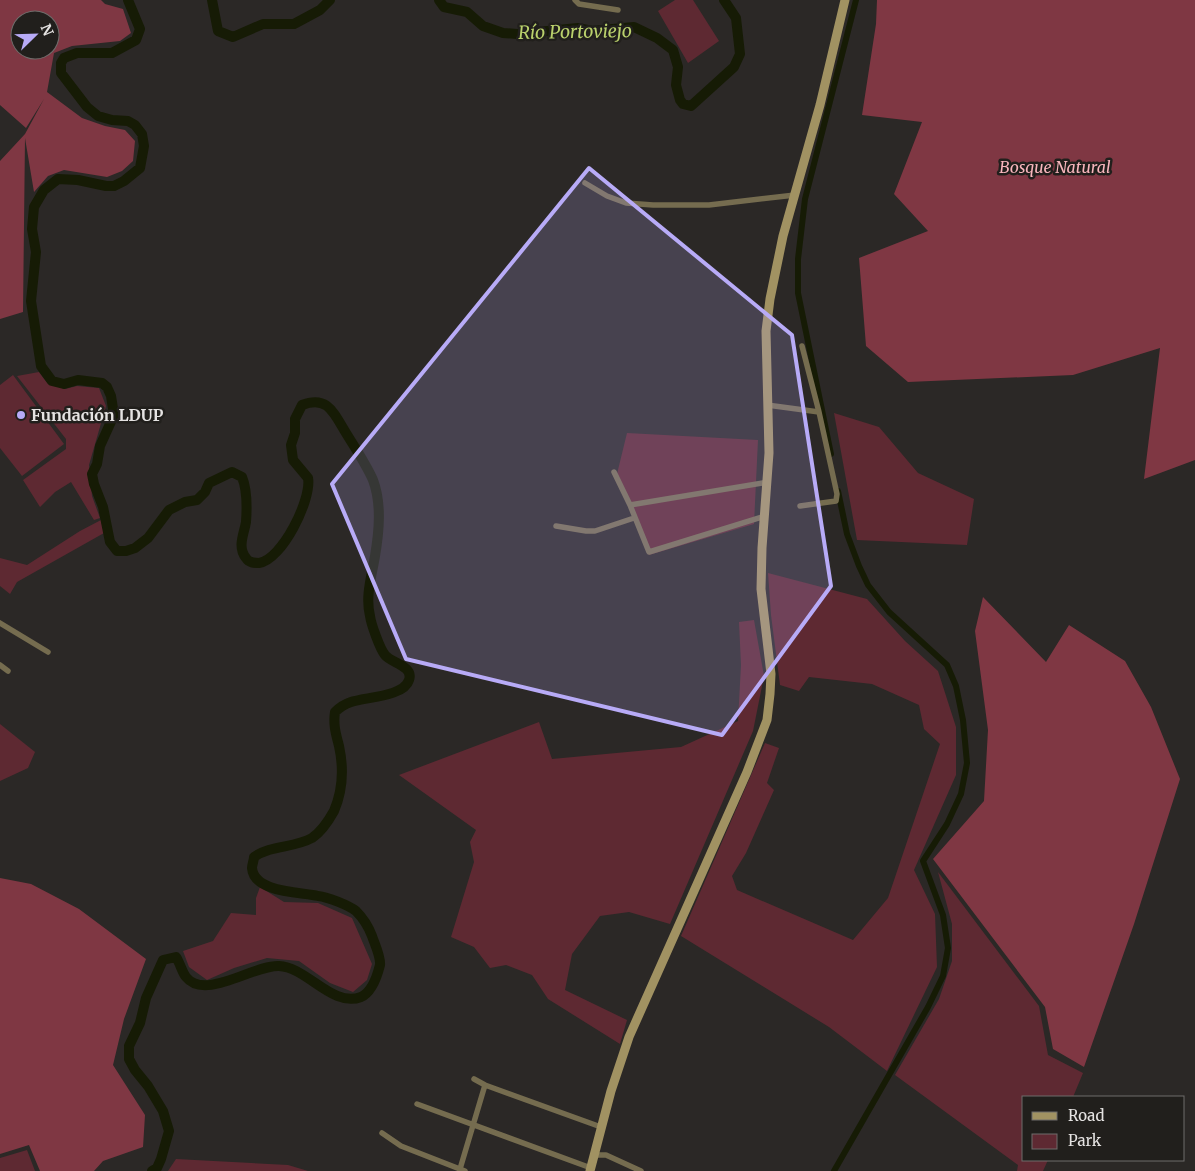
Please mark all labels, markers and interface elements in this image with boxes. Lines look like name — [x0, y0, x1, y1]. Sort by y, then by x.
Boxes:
north arrow — [10, 10, 60, 60]
water label: Río Portoviejo — [518, 19, 632, 44]
text: N — [37, 21, 57, 39]
park label: Bosque Natural — [999, 157, 1111, 177]
place label: Fundación LDUP — [31, 405, 164, 425]
marker: Fundación LDUP — [15, 409, 27, 421]
legend — [1022, 1096, 1185, 1161]
text: Road — [1068, 1106, 1104, 1125]
text: Park — [1068, 1131, 1102, 1150]

